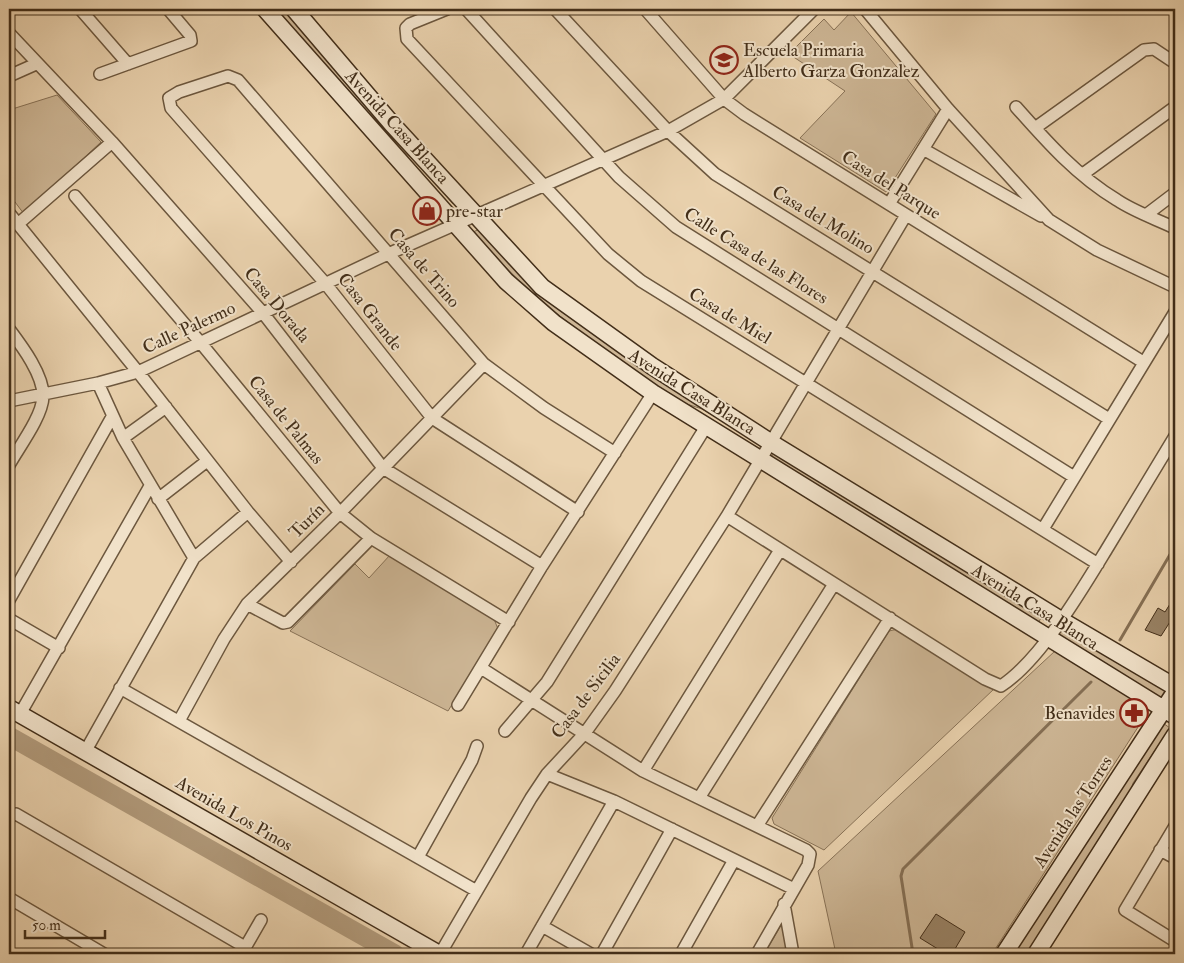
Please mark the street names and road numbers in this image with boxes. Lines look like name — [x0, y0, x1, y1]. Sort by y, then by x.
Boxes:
street label: Avenida Casa Blanca — [339, 64, 455, 189]
street label: Casa del Parque — [837, 145, 945, 225]
street label: Casa del Molino — [768, 180, 879, 260]
street label: Calle Casa de las Flores — [680, 202, 832, 310]
street label: Casa de Trino — [383, 223, 465, 313]
street label: Casa Dorada — [239, 263, 316, 348]
street label: Casa Grande — [332, 268, 408, 356]
street label: Casa de Miel — [685, 282, 776, 350]
street label: Calle Palermo — [139, 296, 239, 360]
street label: Avenida Casa Blanca — [623, 343, 760, 441]
street label: Casa de Palmas — [243, 371, 329, 469]
street label: Turín — [284, 498, 330, 544]
street label: Avenida Casa Blanca — [966, 558, 1103, 656]
street label: Casa de Sicilia — [546, 648, 626, 743]
street label: Avenida las Torres — [1028, 752, 1118, 873]
street label: Avenida Los Pinos — [171, 771, 297, 857]

